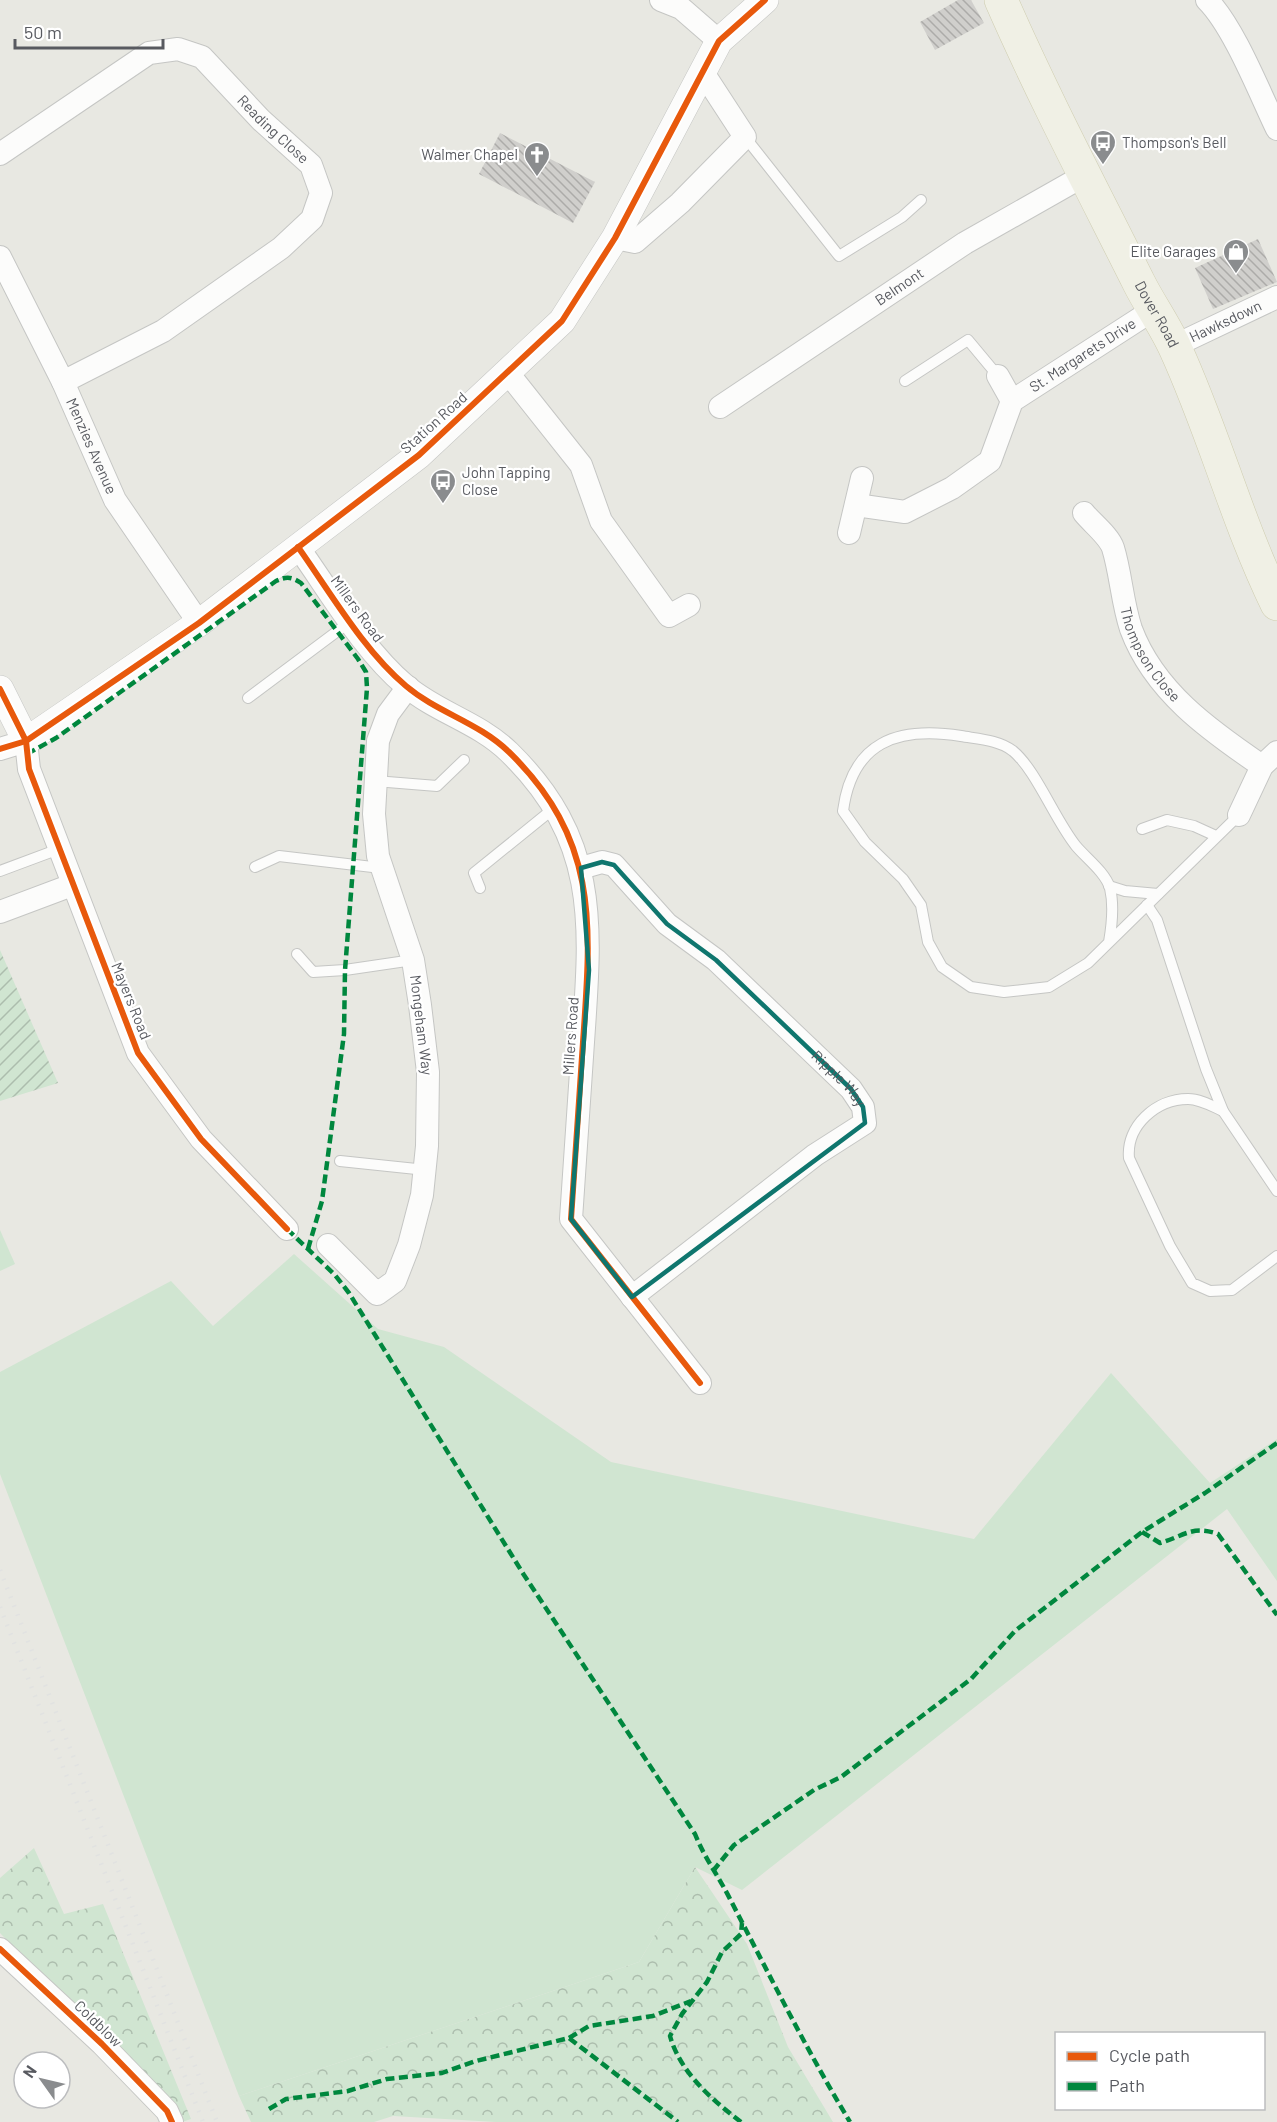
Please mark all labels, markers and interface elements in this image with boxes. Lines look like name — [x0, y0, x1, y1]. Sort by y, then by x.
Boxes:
scale bar — [15, 12, 164, 50]
text: 50 m — [24, 21, 62, 43]
street label: Reading Close — [234, 91, 313, 167]
bus stop icon: Thompson's Bell — [1088, 128, 1118, 166]
place label: Thompson's Bell — [1122, 133, 1227, 151]
church icon: Walmer Chapel — [522, 140, 552, 178]
place label: Walmer Chapel — [421, 145, 518, 163]
shop icon: Elite Garages — [1221, 237, 1251, 275]
place label: Elite Garages — [1130, 242, 1216, 260]
street label: Belmont — [871, 263, 927, 309]
street label: Dover Road — [1132, 278, 1184, 350]
street label: Hawksdown — [1186, 296, 1264, 345]
street label: St. Margarets Drive — [1026, 314, 1139, 395]
street label: Station Road — [396, 388, 470, 457]
street label: Menzies Avenue — [63, 395, 121, 497]
place label: John Tapping Close — [462, 463, 550, 498]
bus stop icon: John Tapping Close — [428, 467, 458, 505]
street label: Millers Road — [328, 571, 388, 645]
street label: Thompson Close — [1117, 605, 1185, 705]
street label: Mayers Road — [108, 959, 156, 1042]
street label: Mongeham Way — [407, 974, 437, 1076]
street label: Millers Road — [558, 996, 582, 1076]
street label: Ripple Way — [808, 1046, 870, 1110]
street label: Coldblow — [71, 1996, 126, 2050]
legend — [1055, 2032, 1265, 2110]
text: Cycle path — [1109, 2044, 1190, 2066]
north arrow — [12, 2050, 72, 2110]
text: N — [18, 2062, 40, 2081]
text: Path — [1109, 2074, 1145, 2096]

